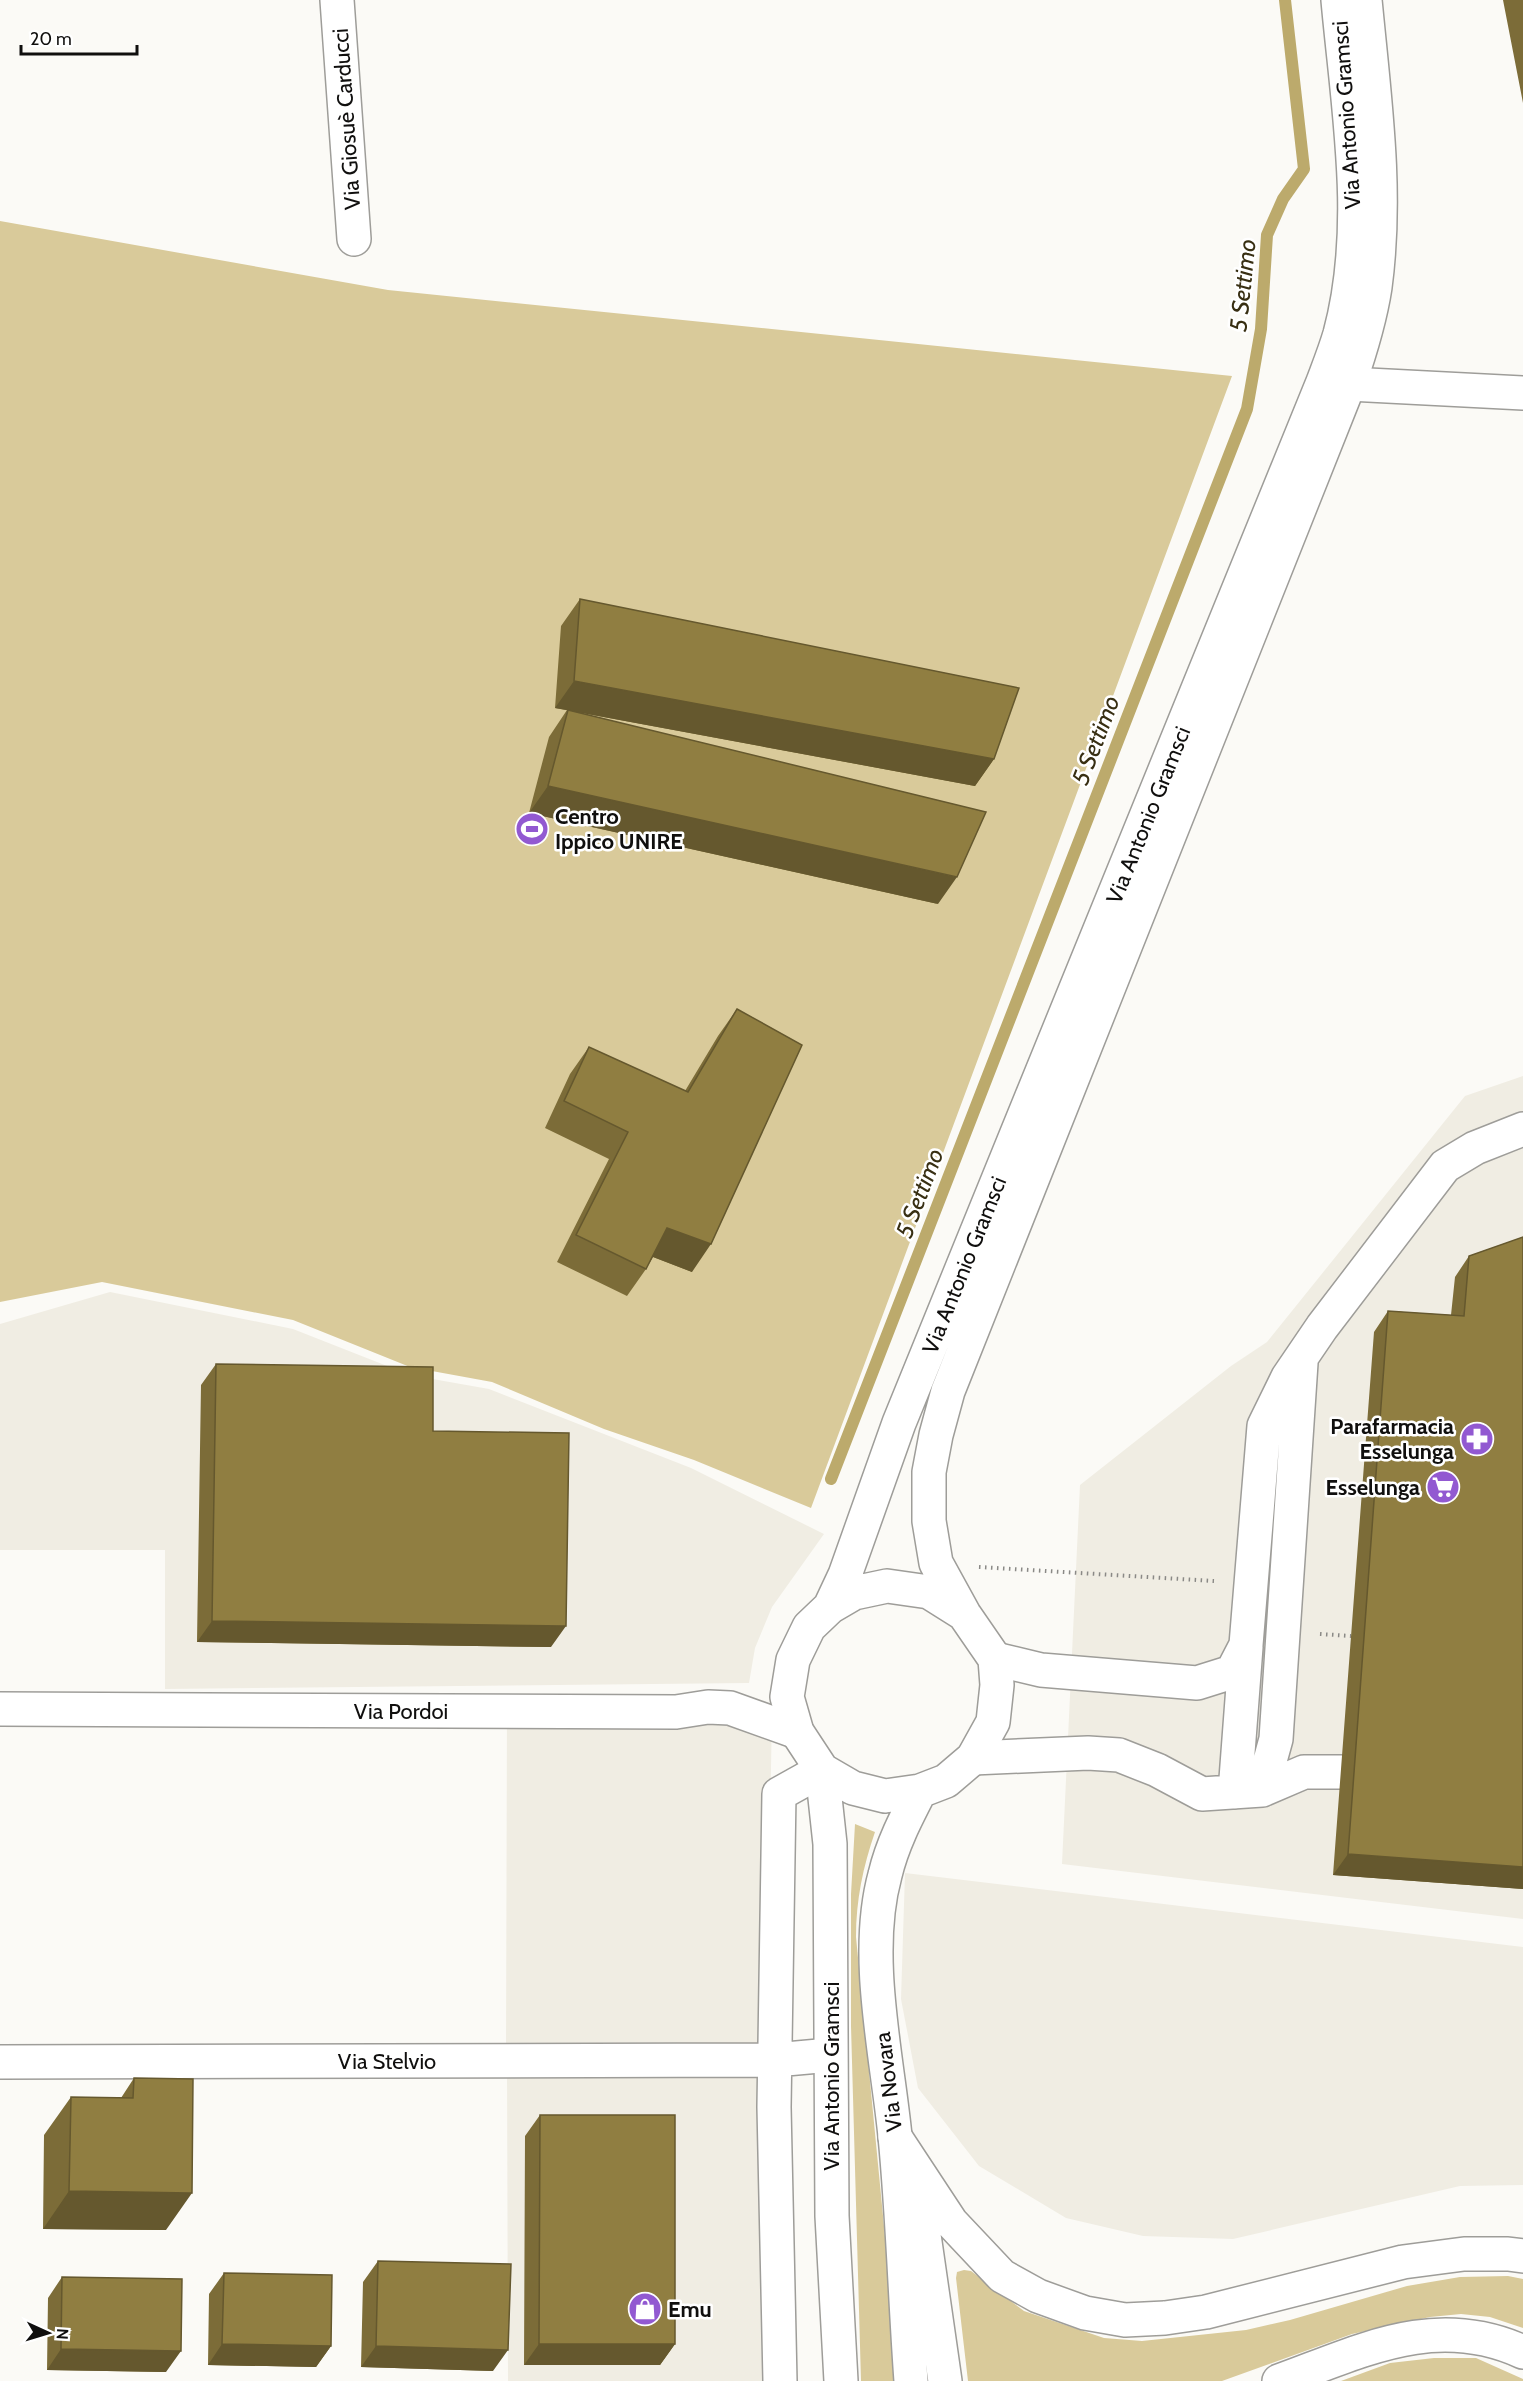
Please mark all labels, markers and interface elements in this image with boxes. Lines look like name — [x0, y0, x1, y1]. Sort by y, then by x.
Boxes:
scale bar — [21, 18, 136, 56]
street label: Via Antonio Gramsci — [1326, 20, 1367, 210]
street label: Via Giosuè Carducci — [327, 27, 366, 211]
text: 20 m — [30, 28, 72, 50]
water label: 5 Settimo — [1223, 238, 1262, 333]
water label: 5 Settimo — [1065, 692, 1126, 789]
street label: Via Antonio Gramsci — [1101, 723, 1196, 908]
place label: Centro Ippico UNIRE — [555, 803, 683, 855]
sports icon: Centro Ippico UNIRE — [514, 811, 550, 847]
water label: 5 Settimo — [889, 1145, 950, 1242]
street label: Via Antonio Gramsci — [917, 1173, 1012, 1358]
place label: Parafarmacia Esselunga — [1330, 1413, 1454, 1465]
pharmacy icon: Parafarmacia Esselunga — [1459, 1421, 1495, 1457]
supermarket icon: Esselunga — [1425, 1469, 1461, 1505]
place label: Esselunga — [1326, 1474, 1420, 1501]
street label: Via Pordoi — [354, 1698, 448, 1725]
street label: Via Antonio Gramsci — [818, 1982, 845, 2170]
street label: Via Novara — [869, 2030, 908, 2133]
street label: Via Stelvio — [338, 2048, 436, 2075]
shop icon: Emu — [627, 2291, 663, 2327]
place label: Emu — [668, 2296, 712, 2323]
north arrow — [18, 2303, 78, 2363]
text: N — [53, 2328, 72, 2340]

